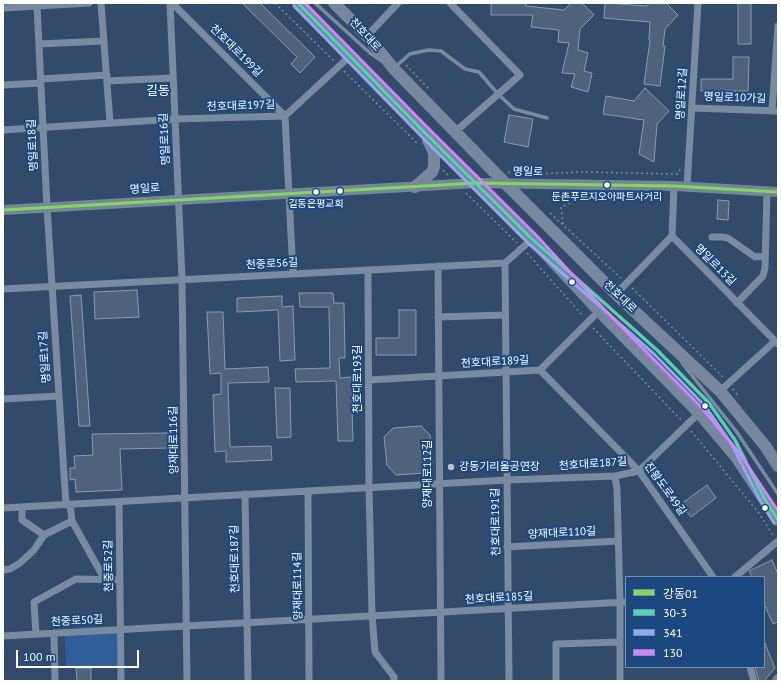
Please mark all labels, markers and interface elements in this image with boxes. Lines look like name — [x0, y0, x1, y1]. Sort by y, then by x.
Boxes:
street label: 천호대로 — [346, 16, 384, 54]
street label: 천호대로199길 — [207, 22, 265, 80]
street label: 명일로12길 — [674, 67, 690, 121]
district label: 길동 — [146, 83, 170, 99]
street label: 명일로10가길 — [703, 90, 767, 106]
street label: 천호대로197길 — [206, 98, 276, 114]
street label: 명일로16길 — [157, 112, 173, 166]
street label: 명일로18길 — [25, 118, 41, 172]
street label: 명일로 — [513, 165, 543, 179]
marker: 둔촌푸르지오아파트사거리 — [602, 180, 612, 190]
street label: 명일로 — [129, 181, 161, 197]
unlabelled marker — [335, 186, 345, 196]
marker: 길동은평교회 — [311, 187, 321, 197]
place label: 둔촌푸르지오아파트사거리 — [552, 191, 662, 203]
place label: 길동은평교회 — [288, 198, 344, 210]
street label: 명일로13길 — [692, 242, 738, 288]
street label: 천중로56길 — [245, 256, 299, 272]
unlabelled marker — [567, 277, 577, 287]
street label: 천호대로 — [601, 278, 639, 316]
street label: 명일로17길 — [37, 330, 53, 384]
street label: 천호대로193길 — [351, 345, 365, 413]
street label: 천호대로189길 — [460, 354, 530, 370]
unlabelled marker — [700, 401, 710, 411]
street label: 양재대로116길 — [167, 406, 181, 474]
street label: 양재대로112길 — [421, 440, 435, 508]
street label: 천호대로187길 — [558, 455, 628, 473]
place label: 강동기리울공연장 — [459, 460, 540, 474]
street label: 진황도로49길 — [641, 460, 689, 518]
marker: 강동기리울공연장 — [446, 462, 456, 472]
street label: 천호대로191길 — [489, 488, 503, 556]
unlabelled marker — [760, 503, 770, 513]
street label: 천호대로187길 — [228, 525, 242, 593]
street label: 양재대로110길 — [527, 525, 597, 541]
street label: 천중로52길 — [102, 540, 116, 592]
street label: 양재대로114길 — [291, 552, 305, 620]
legend — [625, 576, 765, 668]
text: 강동01 — [663, 586, 698, 601]
street label: 천호대로185길 — [464, 590, 534, 606]
text: 30-3 — [663, 605, 687, 620]
street label: 천중로50길 — [50, 613, 104, 629]
text: 341 — [663, 625, 683, 640]
scale bar — [18, 642, 141, 668]
text: 130 — [663, 645, 683, 660]
text: 100 m — [23, 649, 56, 664]

